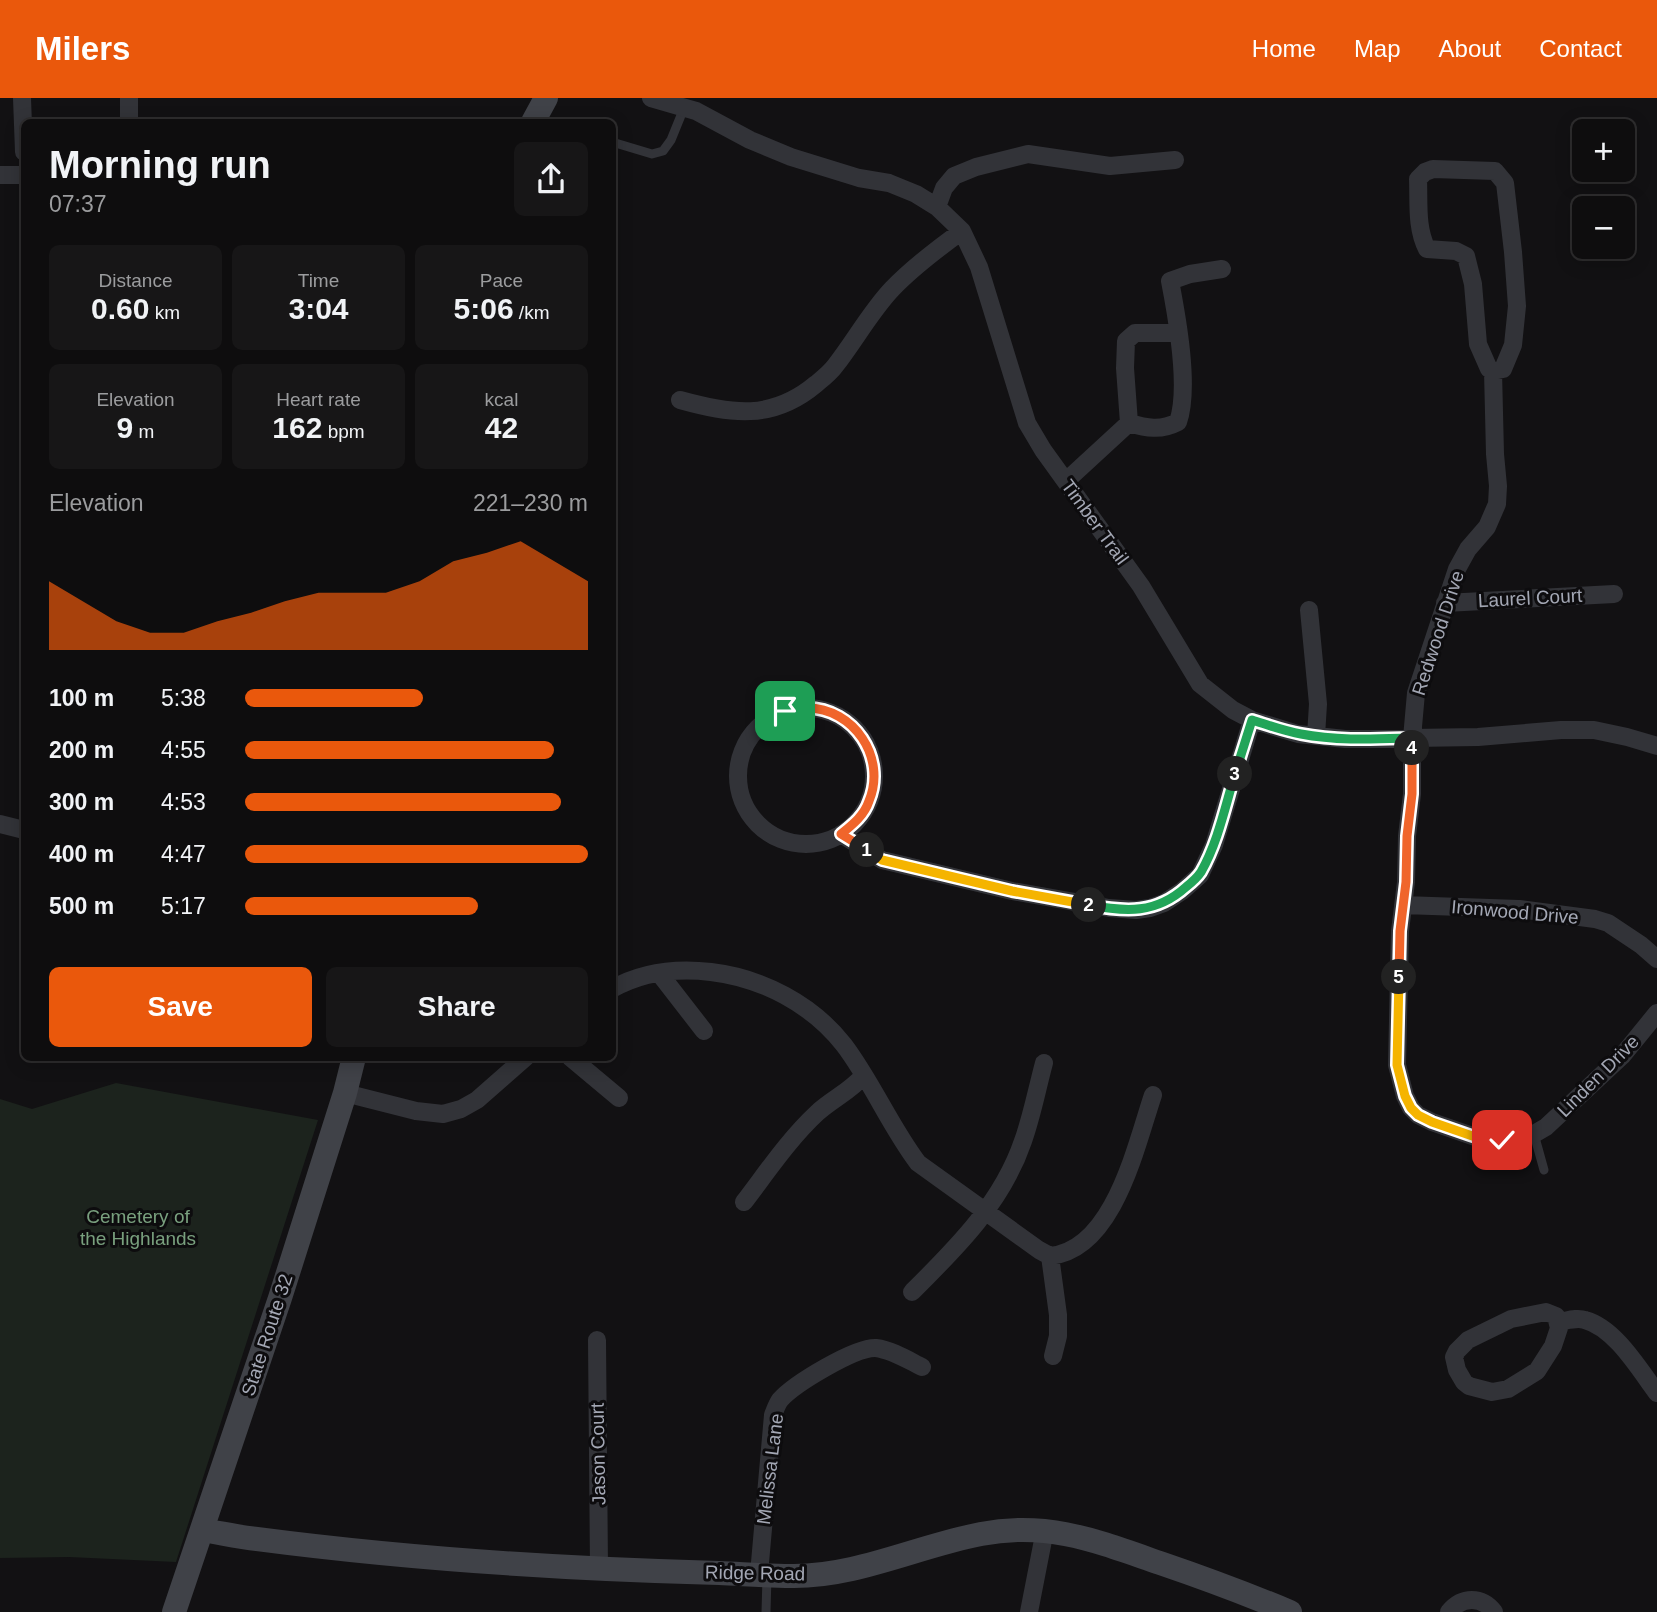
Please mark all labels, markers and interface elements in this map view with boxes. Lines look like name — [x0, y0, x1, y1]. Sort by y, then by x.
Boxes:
text: Milers — [35, 30, 130, 67]
text: Home — [1252, 35, 1316, 62]
text: Map — [1354, 35, 1401, 62]
text: About — [1439, 35, 1501, 62]
text: Contact — [1539, 35, 1622, 62]
map controls — [1572, 119, 1635, 259]
button: + — [1572, 119, 1635, 182]
button: share — [514, 142, 588, 216]
text: Morning run — [49, 144, 271, 186]
text: 07:37 — [49, 191, 107, 217]
button: − — [1572, 196, 1635, 259]
text: Distance — [99, 270, 172, 291]
text: Time — [298, 270, 339, 291]
text: Pace — [480, 270, 523, 291]
text: 0.60 — [91, 292, 149, 325]
text: 3:04 — [288, 292, 349, 325]
text: 5:06 — [454, 292, 514, 325]
text: km — [149, 302, 180, 323]
text: /km — [514, 302, 549, 323]
text: Elevation — [96, 389, 175, 410]
text: Heart rate — [276, 389, 361, 410]
text: kcal — [485, 389, 518, 410]
text: 9 — [117, 411, 133, 444]
text: 162 — [272, 411, 322, 444]
text: 42 — [485, 411, 518, 444]
text: m — [133, 421, 154, 442]
text: bpm — [322, 421, 365, 442]
street label: Timber Trail — [1057, 476, 1133, 568]
text: Elevation — [49, 490, 144, 516]
text: 221–230 m — [473, 490, 588, 516]
street label: Redwood Drive — [1408, 568, 1468, 698]
street label: Laurel Court — [1477, 585, 1583, 611]
pin — [755, 681, 815, 741]
text: 100 m — [49, 685, 114, 711]
text: 5:38 — [161, 685, 206, 711]
icon: arrive — [766, 692, 804, 730]
pin: 4 — [1394, 730, 1430, 766]
text: 200 m — [49, 737, 114, 763]
text: 4:55 — [161, 737, 206, 763]
text: 4 — [1406, 737, 1417, 758]
pin: 3 — [1218, 756, 1252, 792]
text: 3 — [1229, 763, 1240, 784]
text: 300 m — [49, 789, 114, 815]
text: 4:53 — [161, 789, 206, 815]
pin: 1 — [850, 832, 884, 868]
text: 1 — [861, 839, 872, 860]
text: 400 m — [49, 841, 114, 867]
text: 4:47 — [161, 841, 206, 867]
pin: 2 — [1072, 888, 1106, 922]
text: 500 m — [49, 893, 114, 919]
text: 5:17 — [161, 893, 206, 919]
text: 2 — [1083, 894, 1094, 915]
street label: Ironwood Drive — [1450, 896, 1580, 928]
pin: 5 — [1382, 960, 1416, 994]
text: 5 — [1393, 966, 1404, 987]
button: Save — [49, 967, 312, 1047]
button: Share — [326, 967, 588, 1047]
street label: Linden Drive — [1553, 1031, 1643, 1121]
pin — [1472, 1110, 1532, 1170]
icon: check — [1483, 1121, 1521, 1159]
park label: Cemetery of the Highlands — [80, 1206, 196, 1249]
street label: State Route 32 — [237, 1271, 297, 1399]
street label: Jason Court — [587, 1402, 609, 1505]
street label: Melissa Lane — [753, 1412, 787, 1526]
street label: Ridge Road — [705, 1562, 805, 1584]

